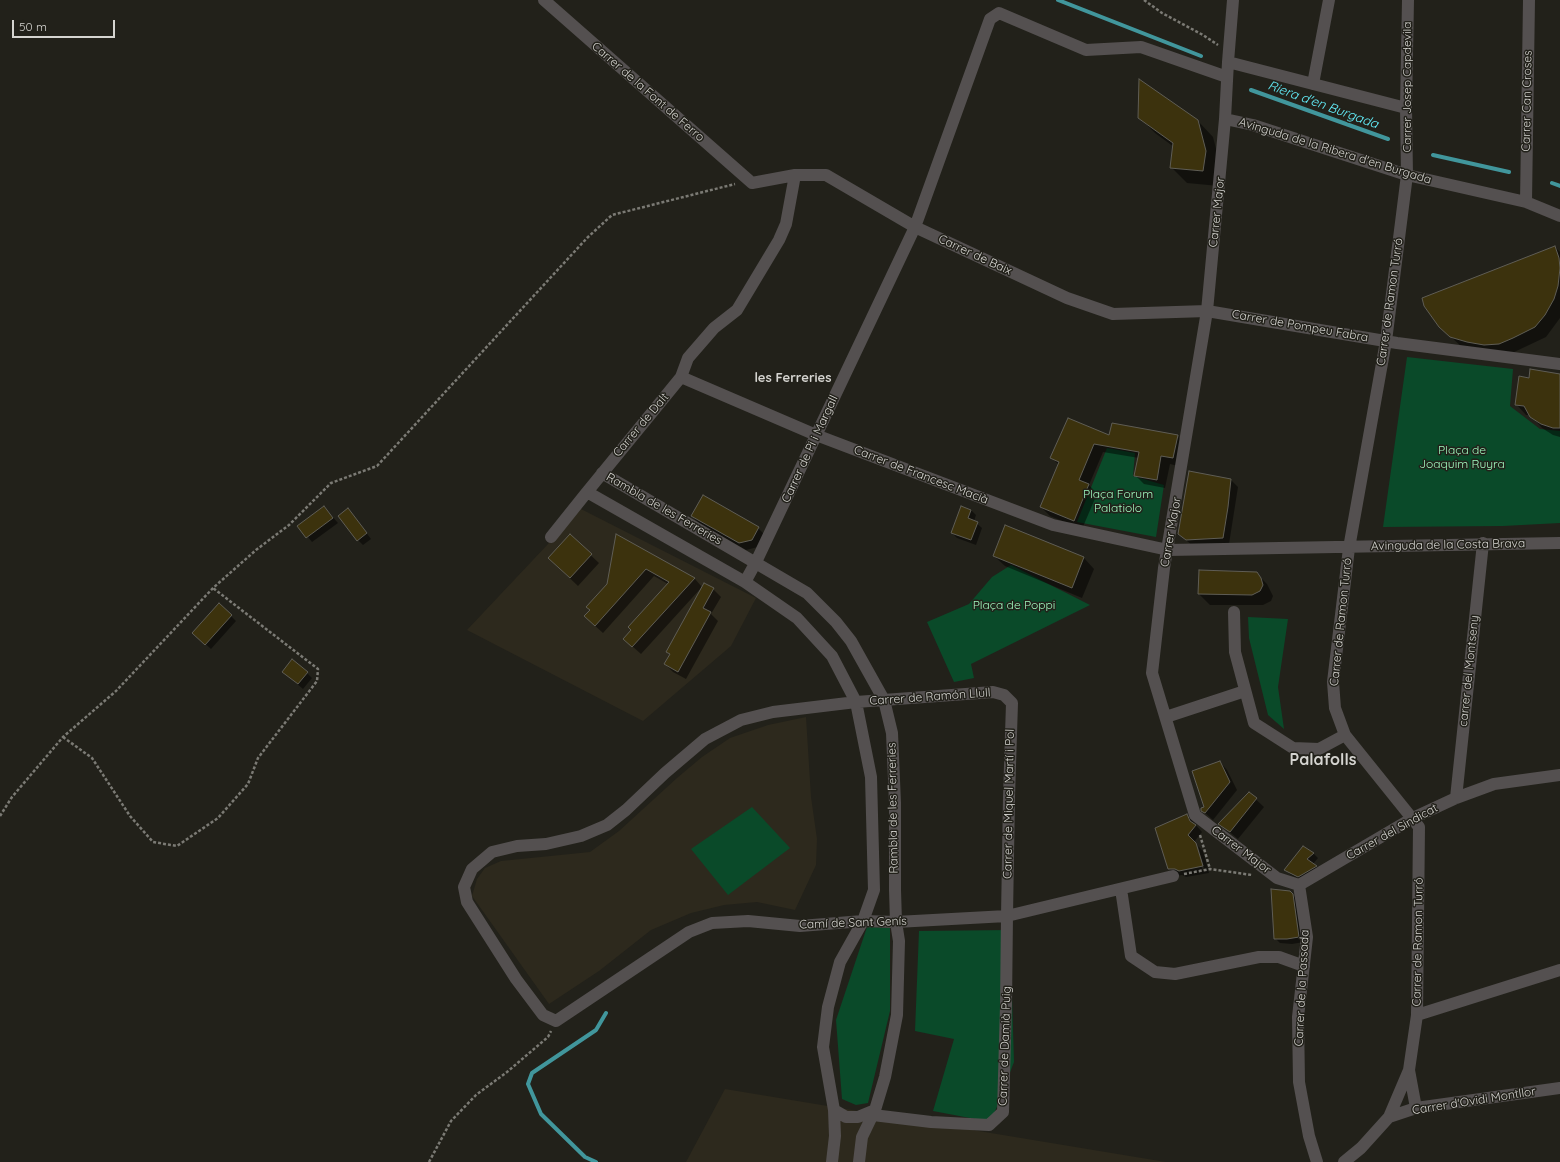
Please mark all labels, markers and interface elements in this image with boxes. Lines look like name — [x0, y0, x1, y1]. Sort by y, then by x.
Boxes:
scale bar — [14, 12, 117, 38]
text: 50 m — [19, 19, 47, 34]
street label: Carrer Josep Capdevila — [1400, 21, 1414, 153]
street label: Carrer de la Font de Ferro — [589, 39, 707, 145]
street label: Carrer Can Croses — [1519, 50, 1535, 152]
water label: Riera d'en Burgada — [1266, 78, 1380, 132]
street label: Avinguda de la Ribera d'en Burgada — [1237, 115, 1433, 187]
street label: Carrer Major — [1206, 176, 1228, 248]
street label: Carrer de Baix — [936, 232, 1014, 278]
street label: Carrer de Ramon Turró — [1374, 237, 1406, 367]
street label: Carrer de Pompeu Fabra — [1231, 307, 1369, 345]
district label: les Ferreries — [754, 370, 832, 386]
street label: Carrer de Dalt — [610, 390, 672, 460]
street label: Carrer de Pi i Margall — [779, 393, 841, 505]
street label: Carrer de Francesc Macià — [852, 443, 990, 507]
park label: Plaça de Joaquim Ruyra — [1419, 443, 1505, 471]
street label: Rambla de les Ferreries — [604, 470, 724, 548]
park label: Plaça Forum Palatiolo — [1083, 487, 1153, 515]
street label: Carrer Major — [1158, 496, 1184, 568]
street label: Avinguda de la Costa Brava — [1371, 536, 1525, 554]
street label: Carrer de Ramon Turró — [1327, 557, 1355, 687]
park label: Plaça de Poppi — [973, 598, 1055, 612]
street label: carrer del Montseny — [1456, 615, 1482, 727]
street label: Carrer de Ramón Llull — [869, 686, 991, 708]
street label: Carrer de Miquel Martí i Pol — [1000, 729, 1018, 879]
street label: Rambla de les Ferreries — [885, 742, 901, 874]
district label: Palafolls — [1290, 750, 1356, 770]
street label: Carrer del Sindicat — [1344, 801, 1440, 863]
street label: Carrer Major — [1208, 823, 1274, 877]
street label: Carrer de Ramon Turró — [1410, 877, 1426, 1007]
street label: Camí de Sant Genís — [799, 914, 907, 932]
street label: Carrer de la Passada — [1292, 929, 1312, 1047]
street label: Carrer de Damià Puig — [996, 986, 1014, 1106]
street label: Carrer d'Ovidi Montllor — [1411, 1084, 1537, 1118]

